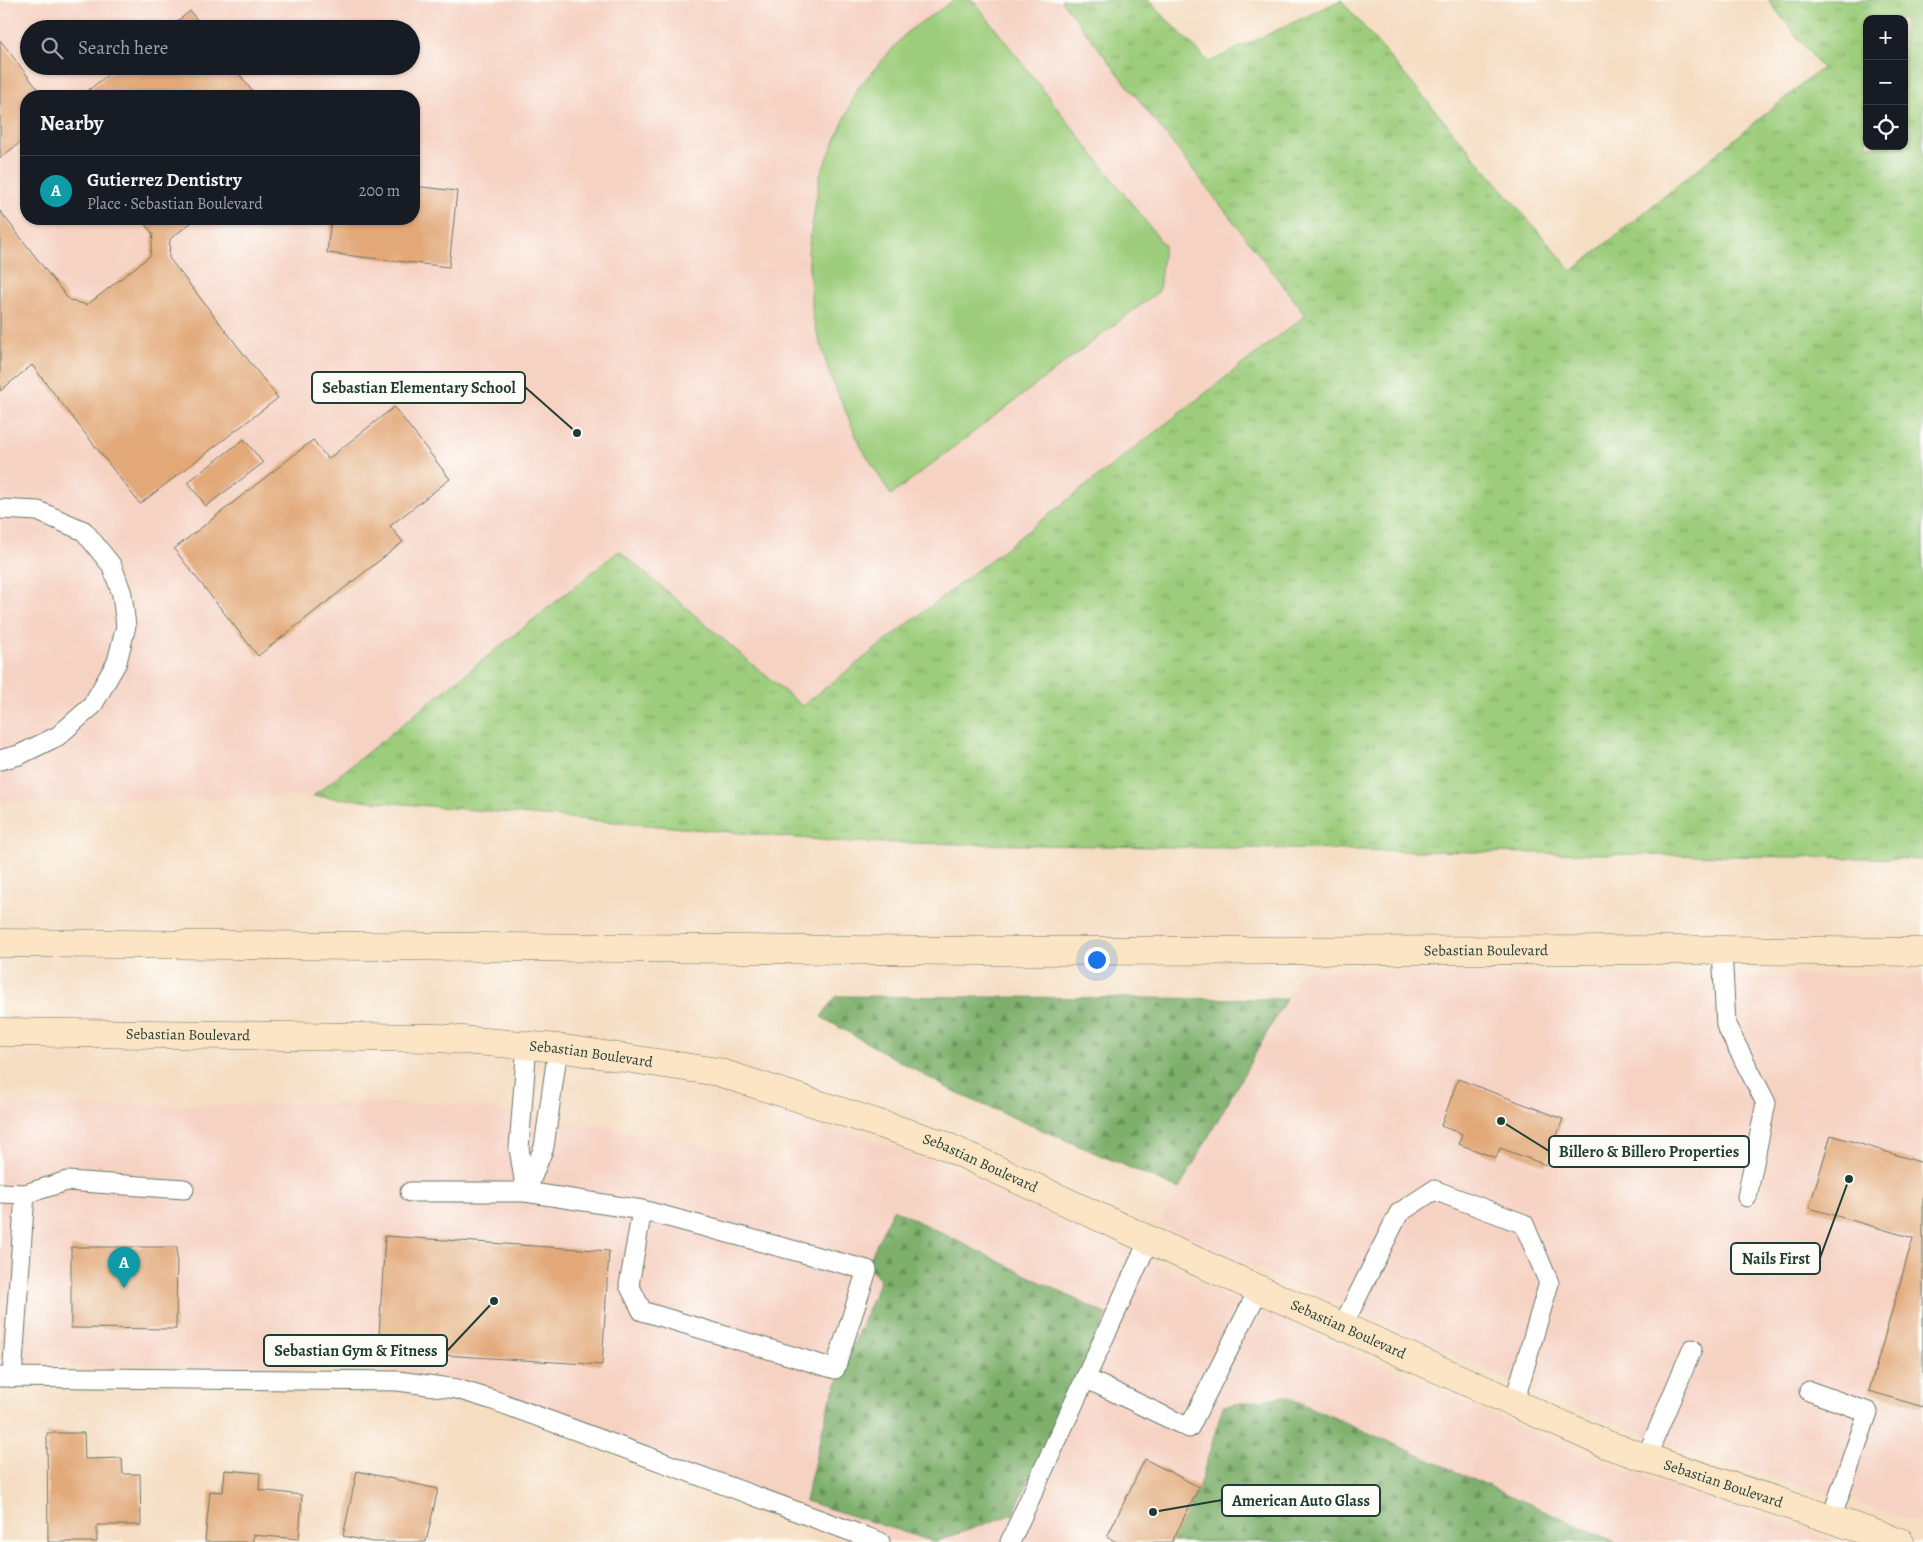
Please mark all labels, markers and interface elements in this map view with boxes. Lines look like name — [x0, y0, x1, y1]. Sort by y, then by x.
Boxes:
map controls — [1863, 15, 1908, 150]
button: + — [1863, 15, 1908, 60]
search box — [20, 20, 420, 75]
icon: search — [38, 34, 66, 62]
text: Search here — [78, 35, 168, 61]
button: − — [1863, 60, 1908, 105]
button: locate — [1863, 105, 1908, 150]
text: Nearby — [40, 109, 103, 137]
text: Gutierrez Dentistry — [87, 167, 242, 193]
text: A — [51, 180, 61, 202]
text: 200 m — [359, 180, 400, 202]
text: Place · Sebastian Boulevard — [87, 193, 263, 215]
callout: Sebastian Elementary School — [312, 372, 525, 403]
text: Sebastian Elementary School — [322, 377, 516, 399]
street label: Sebastian Boulevard — [1424, 940, 1549, 960]
your location — [1084, 947, 1110, 973]
street label: Sebastian Boulevard — [126, 1024, 251, 1045]
street label: Sebastian Boulevard — [529, 1036, 655, 1072]
street label: Sebastian Boulevard — [920, 1128, 1042, 1198]
callout: Billero & Billero Properties — [1549, 1136, 1749, 1167]
text: Billero & Billero Properties — [1559, 1141, 1739, 1163]
callout: Nails First — [1731, 1243, 1820, 1274]
pin: A — [108, 1247, 140, 1288]
text: Nails First — [1742, 1248, 1811, 1270]
street label: Sebastian Boulevard — [1287, 1295, 1410, 1364]
callout: Sebastian Gym & Fitness — [264, 1335, 447, 1366]
text: Sebastian Gym & Fitness — [274, 1340, 438, 1362]
street label: Sebastian Boulevard — [1661, 1454, 1786, 1513]
callout: American Auto Glass — [1222, 1485, 1380, 1516]
text: American Auto Glass — [1231, 1490, 1370, 1512]

